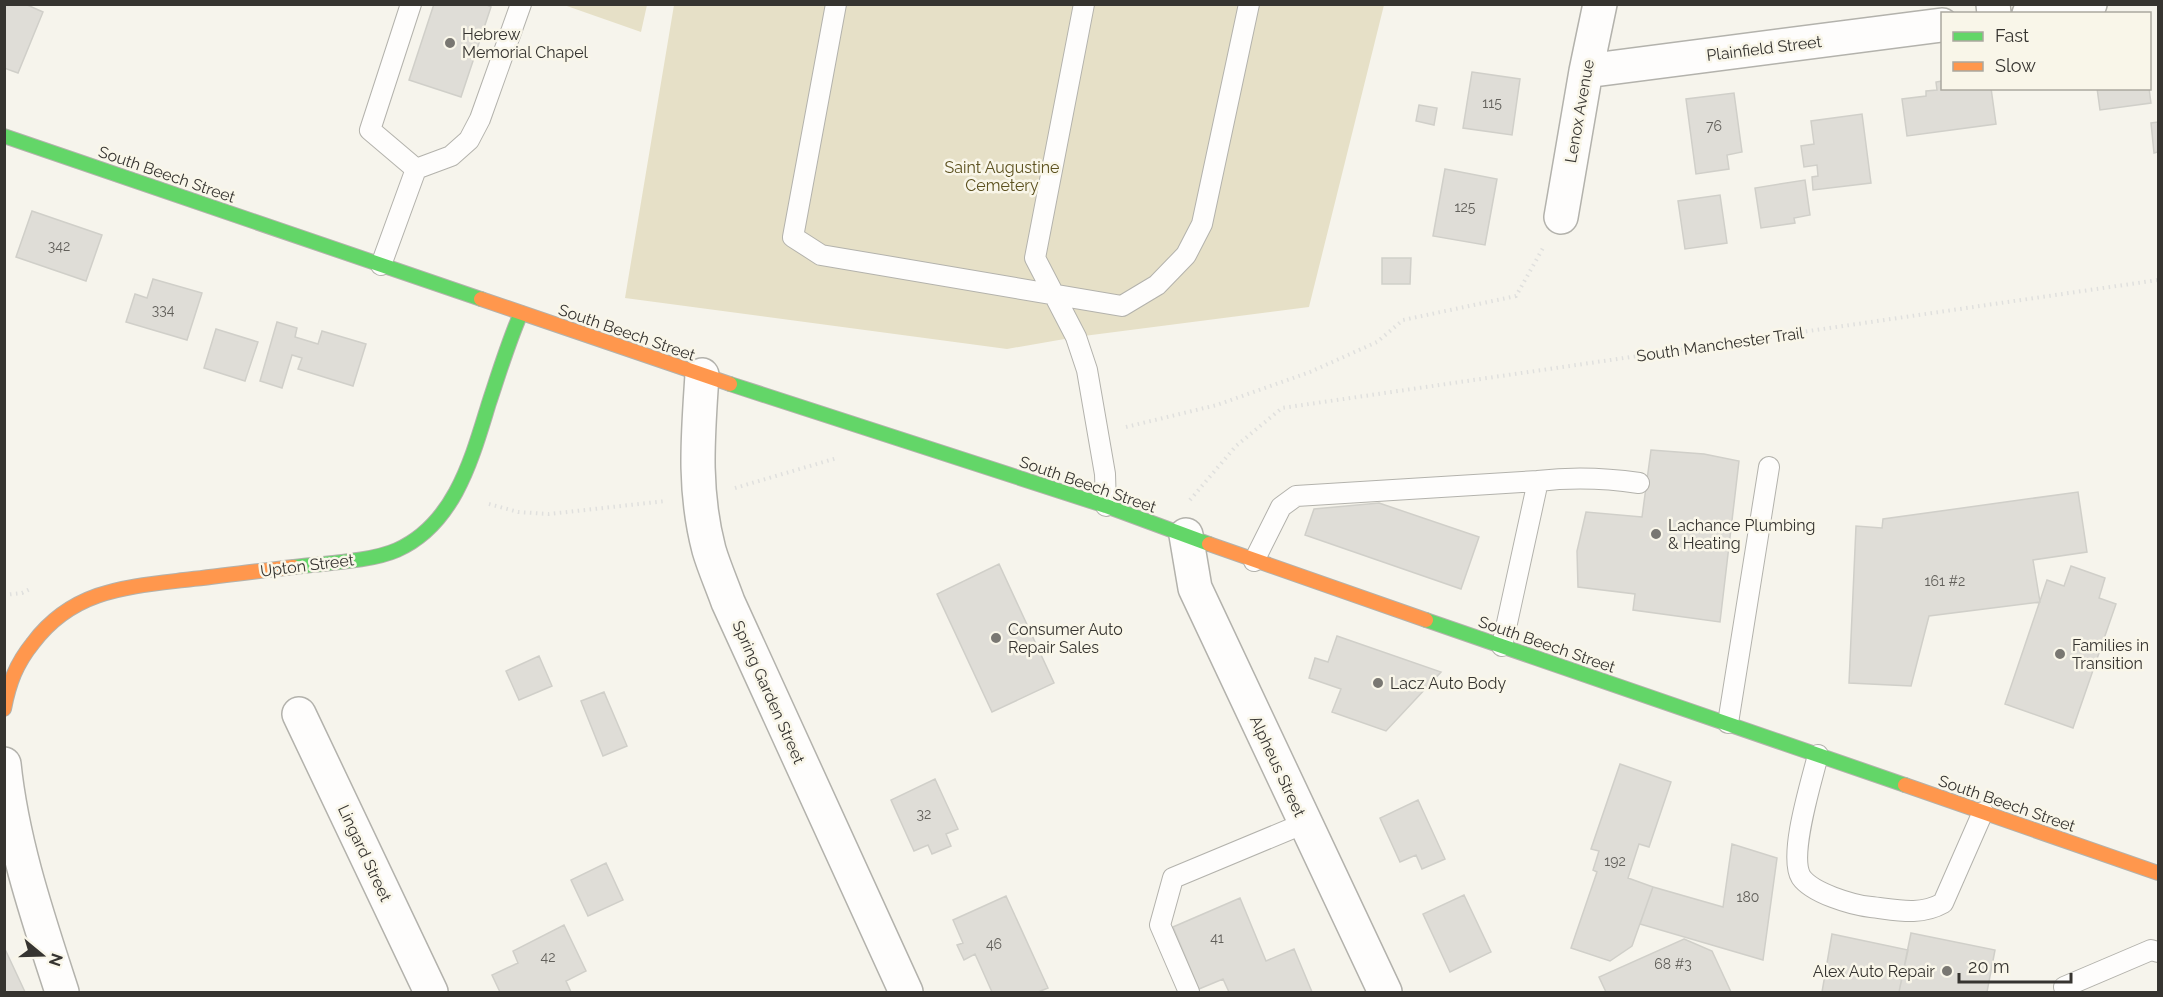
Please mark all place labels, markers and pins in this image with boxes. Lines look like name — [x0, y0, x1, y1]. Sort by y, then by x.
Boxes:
place label: Hebrew Memorial Chapel — [462, 25, 589, 62]
marker: Hebrew Memorial Chapel — [443, 36, 457, 50]
place label: Lachance Plumbing & Heating — [1668, 516, 1815, 553]
marker: Lachance Plumbing & Heating — [1649, 527, 1663, 541]
place label: Consumer Auto Repair Sales — [1008, 620, 1123, 657]
marker: Consumer Auto Repair Sales — [989, 631, 1003, 645]
place label: Families in Transition — [2072, 636, 2149, 673]
marker: Families in Transition — [2053, 647, 2067, 661]
place label: Lacz Auto Body — [1390, 674, 1506, 693]
marker: Lacz Auto Body — [1371, 676, 1385, 690]
place label: Alex Auto Repair — [1813, 962, 1935, 981]
marker: Alex Auto Repair — [1940, 964, 1954, 978]

